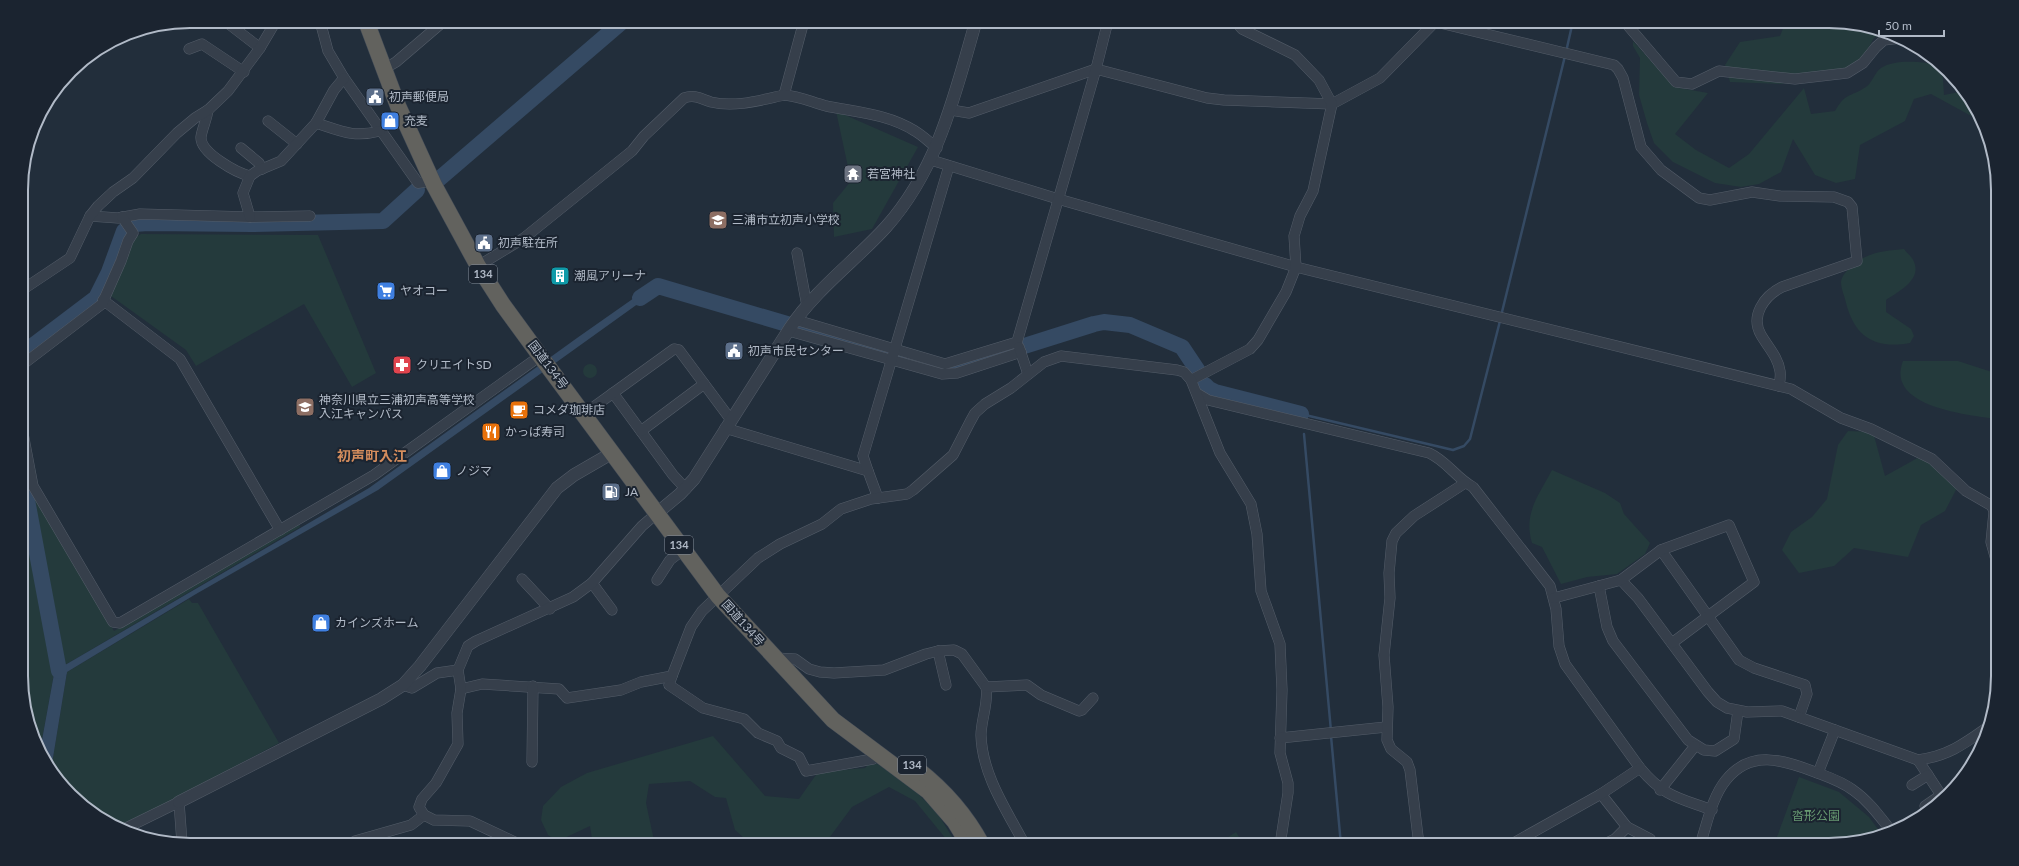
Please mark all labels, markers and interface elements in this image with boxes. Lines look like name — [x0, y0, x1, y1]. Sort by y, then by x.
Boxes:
scale bar — [1879, 12, 1944, 38]
text: 50 m — [1885, 18, 1912, 33]
public building icon: 初声郵便局 — [364, 86, 386, 108]
place label: 初声郵便局 — [389, 89, 449, 104]
shop icon: 充麦 — [379, 110, 401, 132]
place label: 充麦 — [404, 113, 428, 128]
temple icon: 若宮神社 — [842, 163, 864, 185]
place label: 若宮神社 — [867, 166, 915, 181]
school or university icon: 三浦市立初声小学校 — [707, 209, 729, 231]
place label: 三浦市立初声小学校 — [732, 212, 840, 227]
public building icon: 初声駐在所 — [473, 232, 495, 254]
place label: 初声駐在所 — [498, 235, 558, 250]
road number: 134 — [469, 265, 497, 283]
building icon: 潮風アリーナ — [549, 265, 571, 287]
place label: 潮風アリーナ — [574, 268, 646, 283]
supermarket icon: ヤオコー — [375, 280, 397, 302]
place label: ヤオコー — [400, 283, 448, 298]
street label: 国道134号 — [525, 337, 572, 392]
public building icon: 初声市民センター — [723, 340, 745, 362]
place label: 初声市民センター — [748, 343, 844, 358]
pharmacy icon: クリエイトSD — [391, 354, 413, 376]
place label: クリエイトSD — [416, 357, 492, 372]
place label: 神奈川県立三浦初声高等学校 入江キャンパス — [319, 392, 475, 421]
school or university icon: 神奈川県立三浦初声高等学校 入江キャンパス — [294, 396, 316, 418]
cafe icon: コメダ珈琲店 — [508, 399, 530, 421]
place label: コメダ珈琲店 — [533, 402, 605, 417]
restaurant icon: かっぱ寿司 — [480, 421, 502, 443]
place label: かっぱ寿司 — [505, 424, 565, 439]
district label: 初声町入江 — [337, 447, 407, 464]
shop icon: ノジマ — [431, 460, 453, 482]
place label: ノジマ — [456, 463, 492, 478]
fuel station icon: JA — [600, 481, 622, 503]
place label: JA — [625, 484, 639, 499]
road number: 134 — [665, 536, 693, 554]
street label: 国道134号 — [719, 597, 768, 649]
shop icon: カインズホーム — [310, 612, 332, 634]
place label: カインズホーム — [335, 615, 418, 630]
road number: 134 — [898, 756, 926, 774]
park label: 沓形公園 — [1792, 808, 1840, 823]

